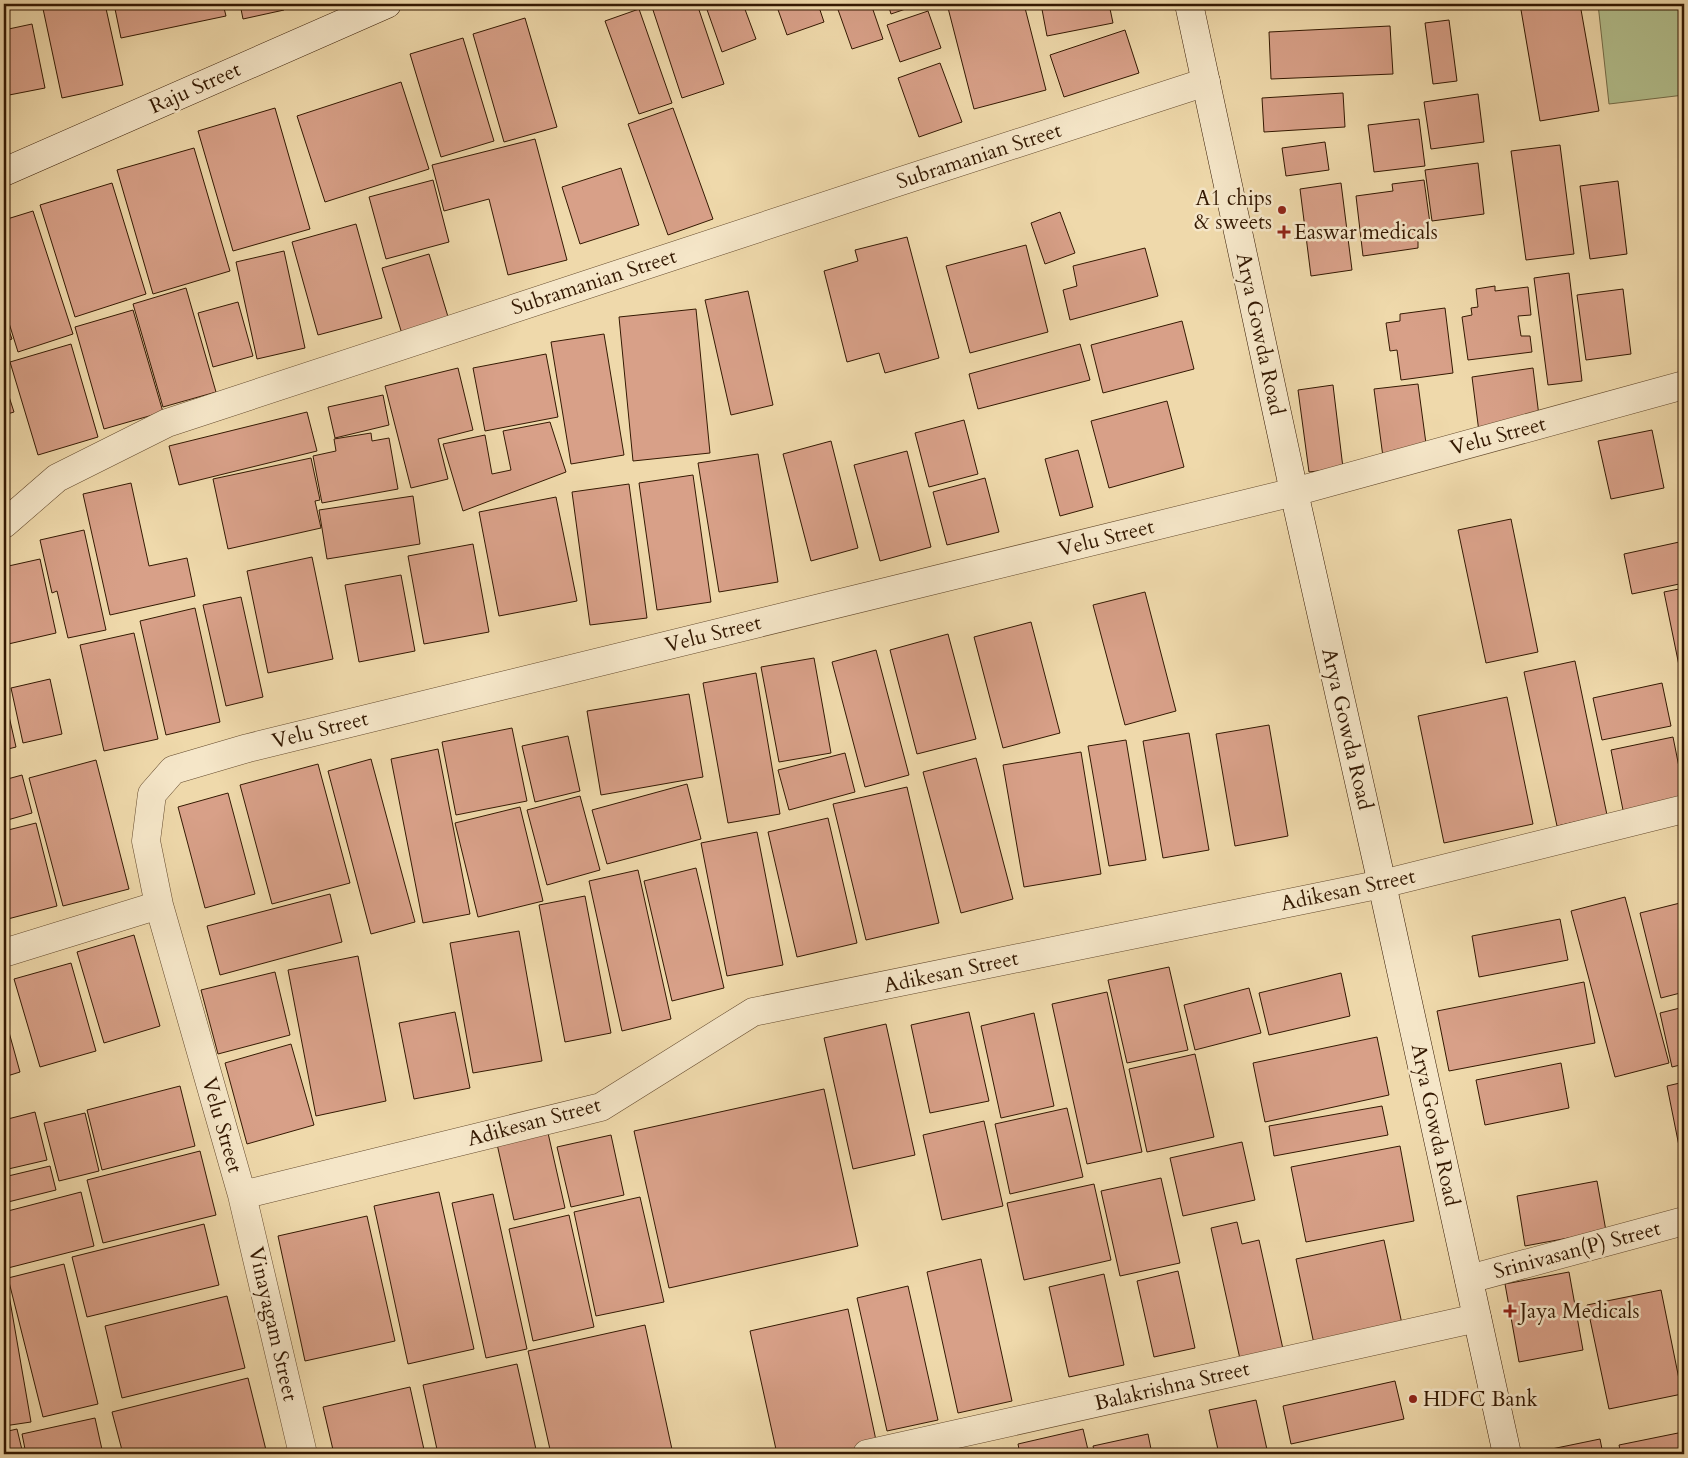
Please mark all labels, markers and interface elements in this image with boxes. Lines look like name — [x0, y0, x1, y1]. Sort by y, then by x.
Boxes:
street label: Raju Street — [145, 55, 246, 121]
street label: Subramanian Street — [893, 116, 1066, 196]
place label: A1 chips & sweets — [1194, 184, 1272, 237]
marker: A1 chips & sweets — [1276, 204, 1288, 216]
place label: Easwar medicals — [1294, 218, 1438, 247]
marker: Easwar medicals — [1278, 226, 1290, 238]
street label: Subramanian Street — [508, 242, 681, 322]
street label: Arya Gowda Road — [1229, 250, 1291, 418]
street label: Velu Street — [1447, 409, 1549, 463]
street label: Velu Street — [1055, 512, 1157, 564]
street label: Velu Street — [662, 608, 764, 660]
street label: Arya Gowda Road — [1314, 645, 1380, 813]
street label: Velu Street — [269, 704, 371, 756]
street label: Adikesan Street — [1278, 862, 1418, 918]
street label: Adikesan Street — [881, 944, 1021, 1000]
street label: Arya Gowda Road — [1404, 1041, 1466, 1209]
street label: Velu Street — [195, 1074, 250, 1176]
street label: Adikesan Street — [464, 1090, 604, 1154]
street label: Srinivasan(P) Street — [1490, 1214, 1664, 1286]
street label: Vinayagam Street — [241, 1244, 305, 1404]
place label: Jaya Medicals — [1517, 1297, 1639, 1326]
marker: Jaya Medicals — [1504, 1305, 1516, 1317]
street label: Balakrishna Street — [1092, 1354, 1253, 1418]
place label: HDFC Bank — [1423, 1385, 1539, 1414]
marker: HDFC Bank — [1407, 1393, 1419, 1405]

